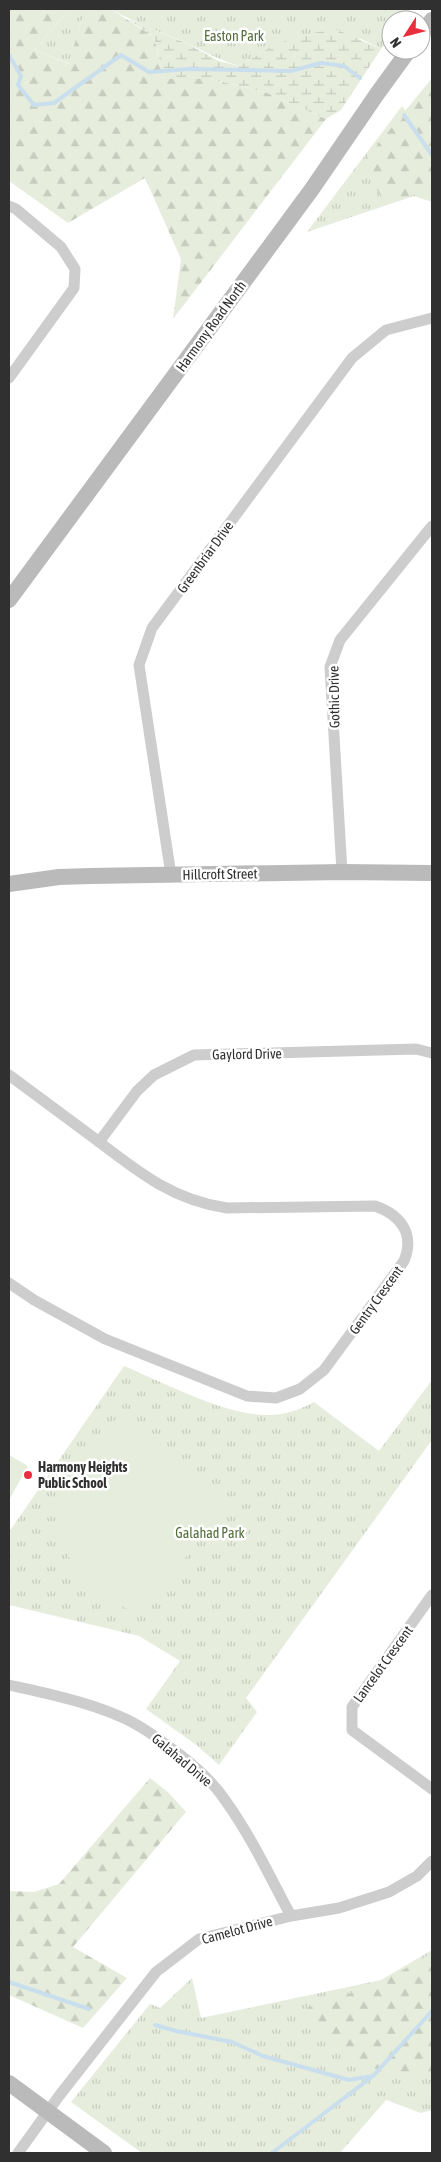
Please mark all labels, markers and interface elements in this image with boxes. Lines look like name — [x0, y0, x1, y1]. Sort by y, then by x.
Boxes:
north arrow — [381, 10, 431, 60]
park label: Easton Park — [204, 28, 264, 44]
text: N — [387, 35, 404, 51]
street label: Harmony Road North — [173, 278, 249, 374]
street label: Greenbriar Drive — [174, 518, 236, 596]
street label: Gothic Drive — [325, 666, 343, 728]
street label: Hillcroft Street — [182, 865, 258, 883]
street label: Gaylord Drive — [212, 1045, 282, 1063]
street label: Gentry Crescent — [346, 1263, 406, 1337]
place label: Harmony Heights Public School — [38, 1459, 127, 1491]
marker: Harmony Heights Public School — [22, 1469, 34, 1481]
park label: Galahad Park — [175, 1525, 245, 1541]
street label: Lancelot Crescent — [350, 1623, 416, 1705]
street label: Galahad Drive — [149, 1730, 215, 1790]
street label: Camelot Drive — [200, 1913, 274, 1947]

